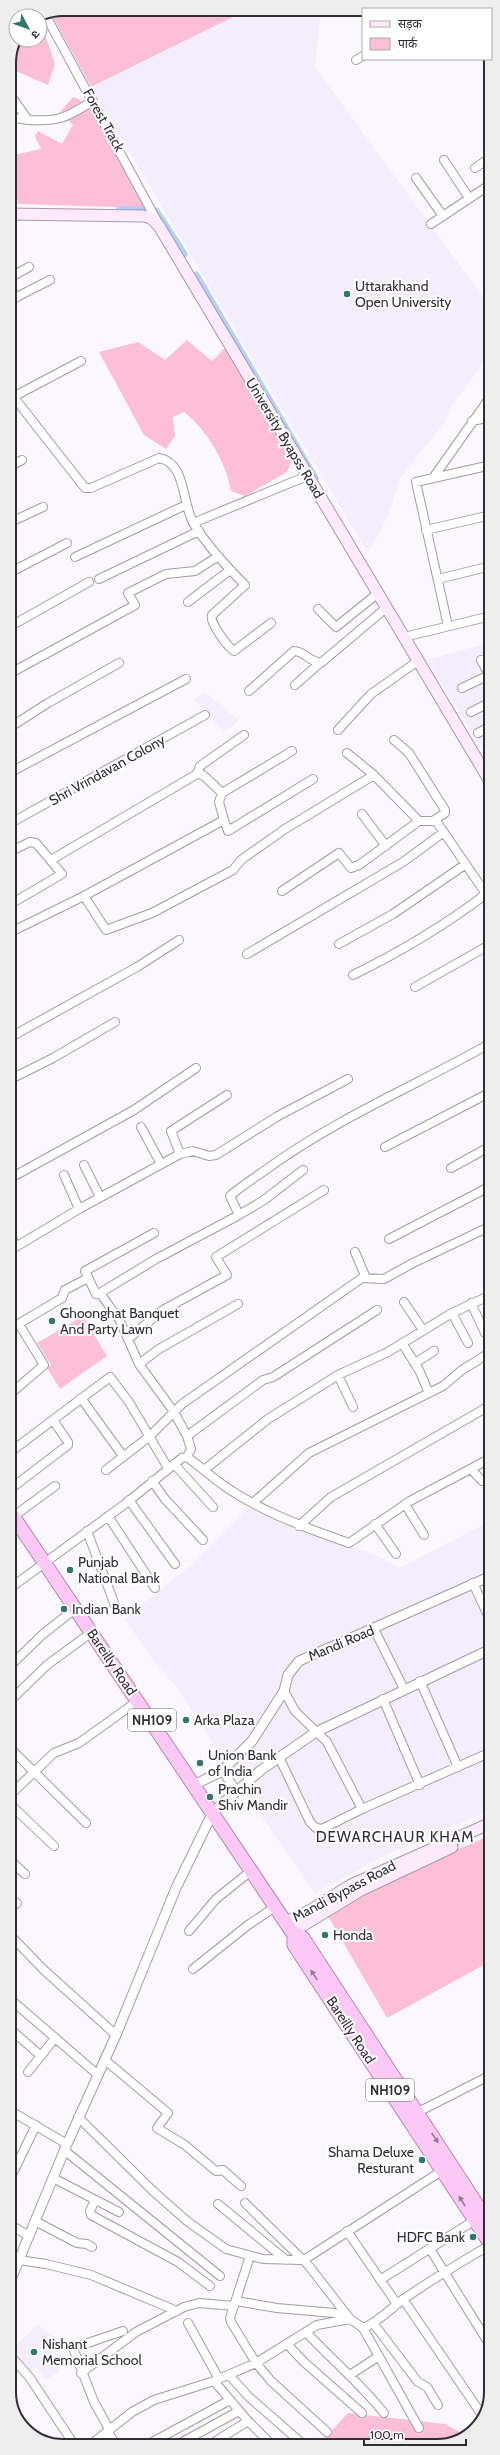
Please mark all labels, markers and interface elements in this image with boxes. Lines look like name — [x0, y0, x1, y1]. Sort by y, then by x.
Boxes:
north arrow — [8, 8, 48, 48]
legend — [362, 8, 492, 60]
text: सड़क — [398, 16, 423, 31]
text: उ — [28, 28, 43, 42]
text: पार्क — [398, 36, 418, 51]
street label: Forest Track — [79, 85, 129, 155]
place label: Uttarakhand Open University — [355, 277, 451, 311]
marker: Uttarakhand Open University — [342, 289, 352, 299]
street label: University Byapss Road — [242, 374, 328, 502]
street label: Shri Vrindavan Colony — [46, 731, 168, 809]
place label: Ghoonghat Banquet And Party Lawn — [60, 1304, 179, 1338]
marker: Ghoonghat Banquet And Party Lawn — [47, 1316, 57, 1326]
place label: Punjab National Bank — [78, 1553, 161, 1587]
marker: Punjab National Bank — [65, 1565, 75, 1575]
place label: Indian Bank — [72, 1600, 142, 1618]
marker: Indian Bank — [59, 1604, 69, 1614]
street label: Mandi Road — [305, 1621, 377, 1665]
street label: Bareilly Road — [83, 1625, 141, 1699]
road number: NH109 — [128, 1709, 176, 1731]
place label: Arka Plaza — [194, 1711, 255, 1729]
marker: Arka Plaza — [181, 1715, 191, 1725]
place label: Union Bank of India — [208, 1746, 277, 1780]
marker: Union Bank of India — [195, 1758, 205, 1768]
place label: Prachin Shiv Mandir — [218, 1780, 288, 1814]
marker: Prachin Shiv Mandir — [205, 1792, 215, 1802]
district label: DEWARCHAUR KHAM — [316, 1828, 474, 1846]
street label: Mandi Bypass Road — [289, 1856, 399, 1926]
place label: Honda — [333, 1926, 373, 1944]
marker: Honda — [320, 1930, 330, 1940]
one-way arrow — [311, 1969, 318, 1981]
street label: Bareilly Road — [323, 1993, 379, 2067]
road number: NH109 — [366, 2079, 414, 2101]
one-way arrow — [431, 2132, 439, 2143]
place label: Shama Deluxe Resturant — [328, 2143, 414, 2177]
marker: Shama Deluxe Resturant — [417, 2155, 427, 2165]
one-way arrow — [459, 2195, 466, 2207]
place label: HDFC Bank — [397, 2228, 466, 2246]
marker: HDFC Bank — [468, 2232, 478, 2242]
place label: Nishant Memorial School — [42, 2335, 142, 2369]
marker: Nishant Memorial School — [29, 2347, 39, 2357]
scale bar — [364, 2421, 466, 2447]
text: 100 m — [370, 2427, 404, 2442]

